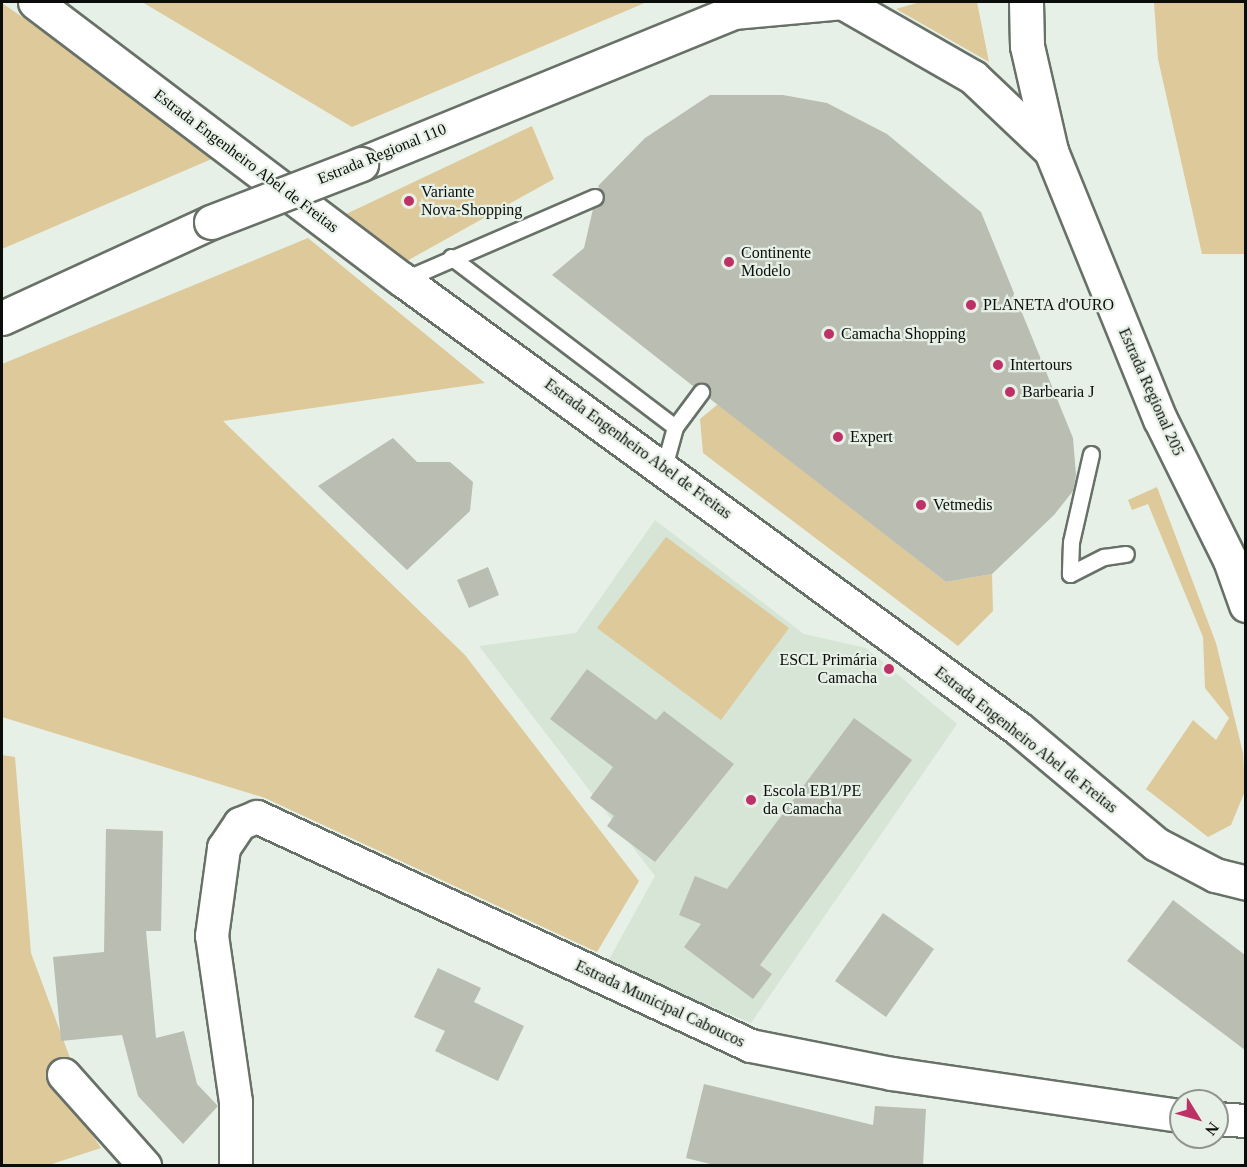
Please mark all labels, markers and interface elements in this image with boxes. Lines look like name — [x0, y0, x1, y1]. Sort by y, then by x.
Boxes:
street label: Estrada Engenheiro Abel de Freitas — [149, 85, 343, 237]
street label: Estrada Regional 110 — [315, 119, 449, 189]
place label: Variante Nova-Shopping — [421, 182, 522, 220]
marker: Variante Nova-Shopping — [402, 194, 416, 208]
place label: Continente Modelo — [741, 243, 811, 281]
marker: Continente Modelo — [722, 255, 736, 269]
place label: PLANETA d'OURO — [983, 295, 1115, 315]
marker: PLANETA d'OURO — [964, 298, 978, 312]
place label: Camacha Shopping — [841, 324, 966, 344]
street label: Estrada Regional 205 — [1114, 325, 1188, 459]
marker: Camacha Shopping — [822, 327, 836, 341]
place label: Intertours — [1010, 355, 1072, 375]
marker: Intertours — [991, 358, 1005, 372]
street label: Estrada Engenheiro Abel de Freitas — [540, 374, 736, 524]
place label: Barbearia J — [1022, 382, 1094, 402]
marker: Barbearia J — [1003, 385, 1017, 399]
place label: Expert — [850, 427, 893, 447]
marker: Expert — [831, 430, 845, 444]
place label: Vetmedis — [933, 495, 993, 515]
marker: Vetmedis — [914, 498, 928, 512]
place label: ESCL Primária Camacha — [779, 650, 877, 688]
marker: ESCL Primária Camacha — [882, 662, 896, 676]
street label: Estrada Engenheiro Abel de Freitas — [930, 662, 1122, 818]
place label: Escola EB1/PE da Camacha — [763, 781, 861, 819]
marker: Escola EB1/PE da Camacha — [744, 793, 758, 807]
street label: Estrada Municipal Caboucos — [572, 956, 748, 1052]
north arrow — [1169, 1089, 1229, 1149]
text: N — [1202, 1119, 1222, 1139]

